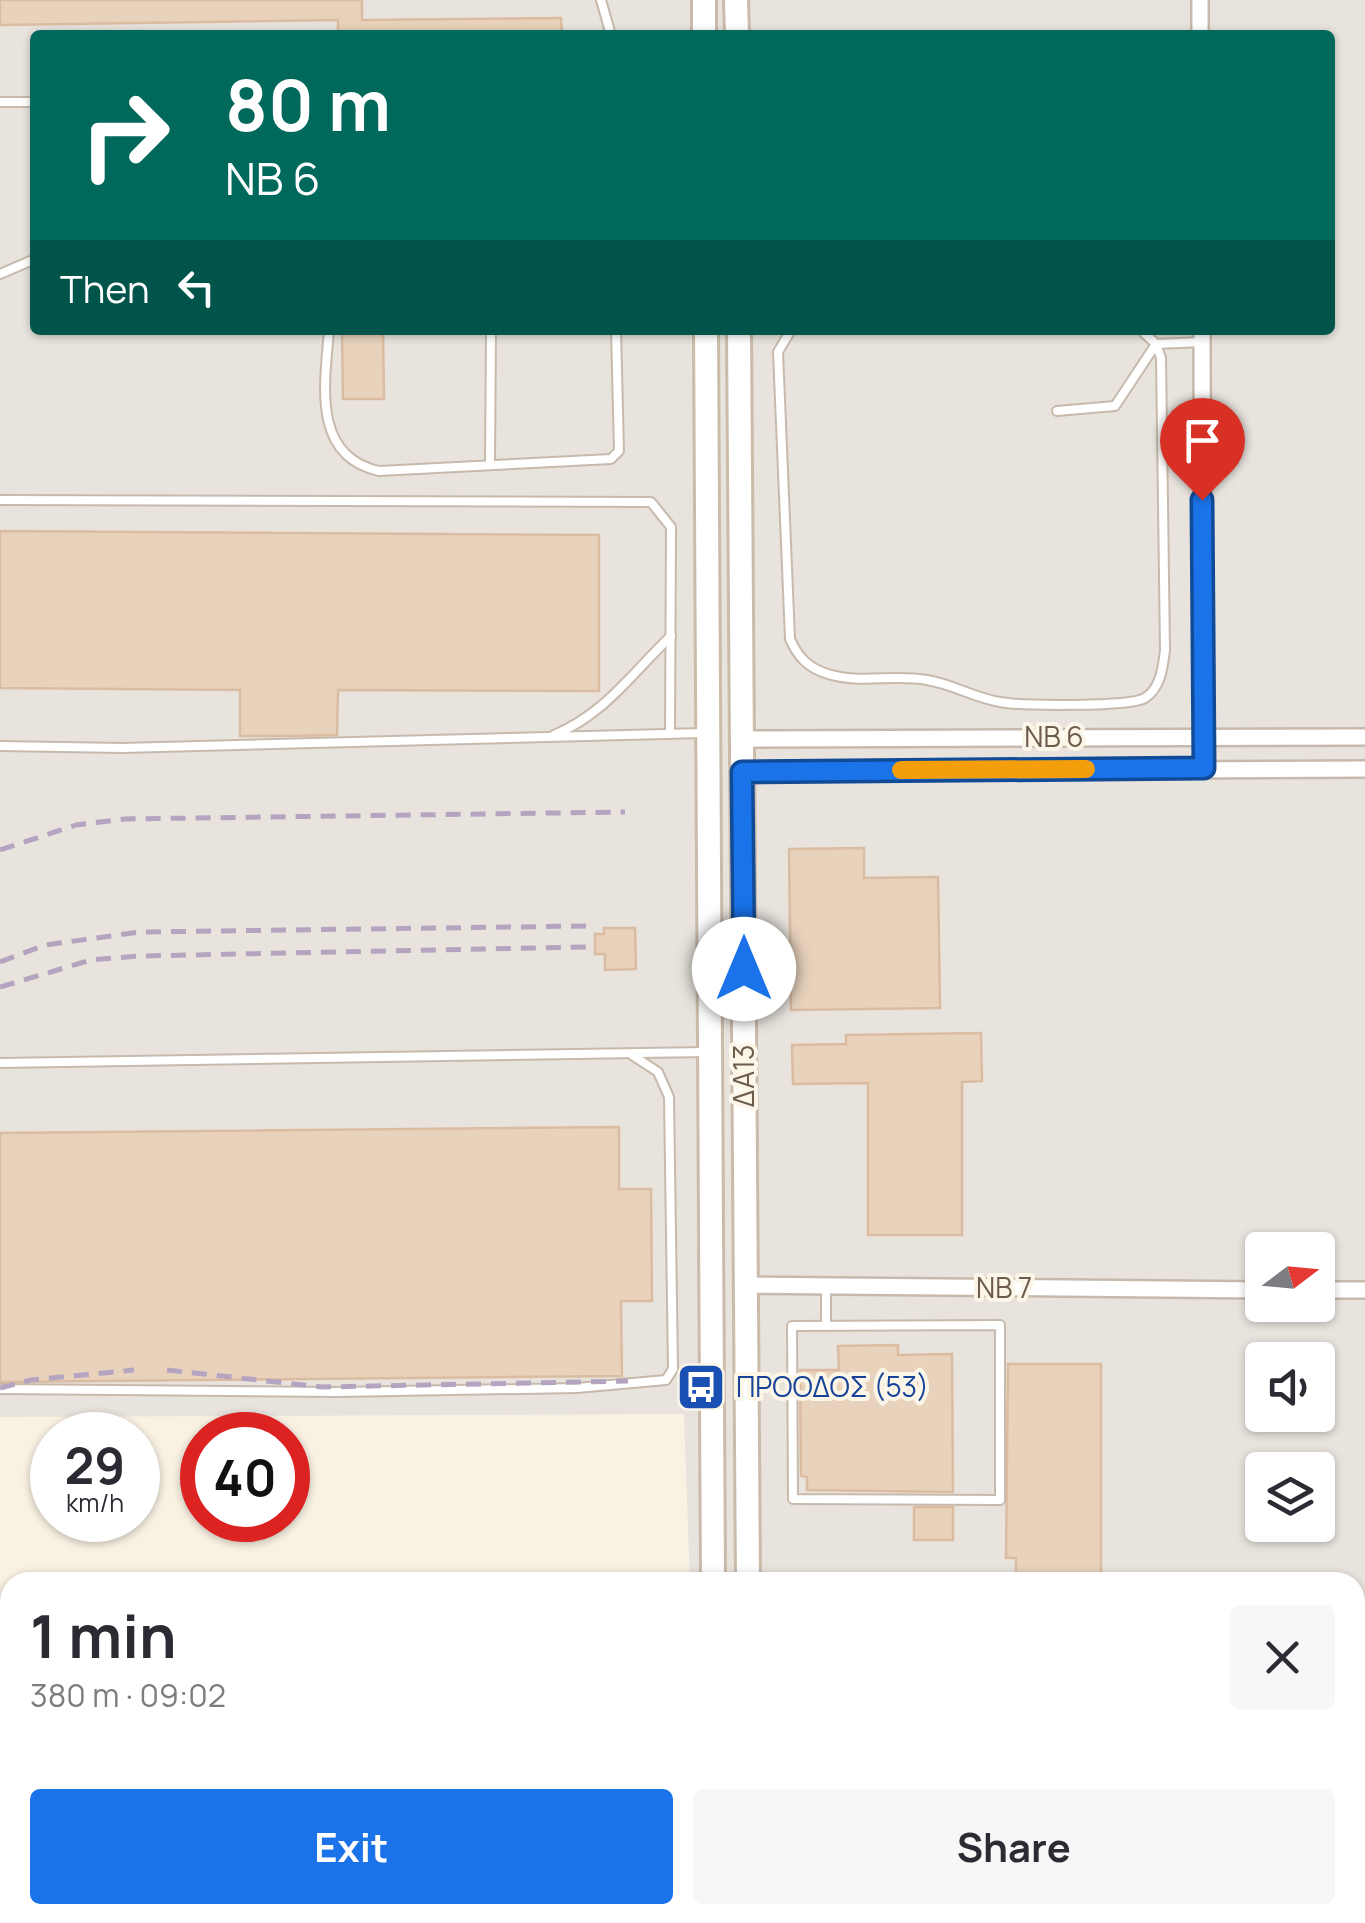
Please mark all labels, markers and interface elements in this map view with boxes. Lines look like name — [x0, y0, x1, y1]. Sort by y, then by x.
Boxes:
text: 80 m — [225, 56, 391, 152]
icon: right — [60, 70, 190, 200]
text: ΝΒ 6 — [225, 147, 320, 209]
icon: left — [169, 260, 224, 315]
text: Then — [60, 262, 149, 314]
pin — [1160, 398, 1245, 501]
icon: arrive — [1175, 413, 1230, 468]
street label: ΝΒ 6 — [1024, 717, 1084, 755]
position arrow — [692, 917, 796, 1021]
street label: ΔΑ13 — [724, 1045, 762, 1107]
north arrow — [1245, 1232, 1335, 1322]
map controls — [1245, 1232, 1335, 1542]
street label: ΝΒ 7 — [976, 1268, 1032, 1306]
button: sound — [1245, 1342, 1335, 1432]
bus stop icon: ΠΡΟΟΔΟΣ (53) — [675, 1361, 727, 1413]
place label: ΠΡΟΟΔΟΣ (53) — [736, 1367, 929, 1405]
speed limit sign: 40 — [180, 1412, 310, 1542]
text: 29 — [65, 1431, 125, 1499]
button: layers — [1245, 1452, 1335, 1542]
text: km/h — [66, 1485, 124, 1520]
text: 1 min — [30, 1594, 177, 1676]
button: close — [1230, 1605, 1335, 1710]
text: 380 m · 09:02 — [30, 1673, 226, 1717]
button: Exit — [30, 1789, 673, 1904]
button: Share — [693, 1789, 1335, 1904]

